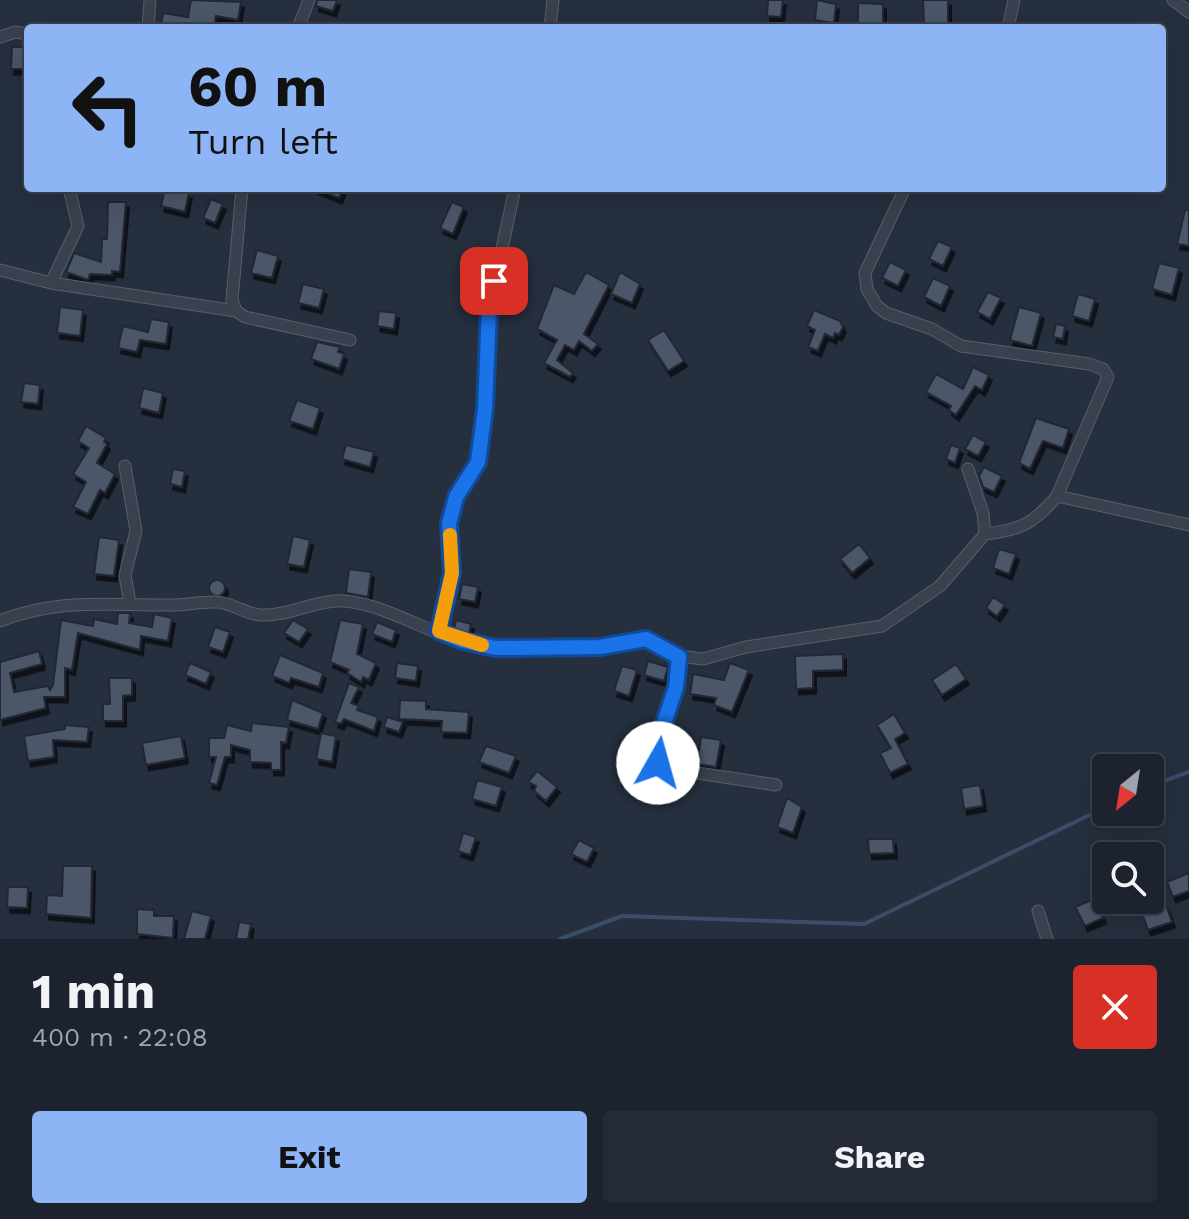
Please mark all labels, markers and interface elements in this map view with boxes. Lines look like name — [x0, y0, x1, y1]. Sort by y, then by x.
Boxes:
text: 60 m — [188, 54, 327, 120]
icon: left — [56, 56, 160, 160]
text: Turn left — [188, 121, 338, 163]
pin — [460, 247, 528, 315]
icon: arrive — [472, 259, 516, 303]
position arrow — [616, 721, 700, 805]
north arrow — [1092, 754, 1164, 826]
map controls — [1092, 754, 1164, 914]
button: search — [1092, 842, 1164, 914]
text: 1 min — [32, 963, 155, 1020]
button: close — [1073, 965, 1157, 1049]
text: 400 m · 22:08 — [32, 1022, 208, 1052]
button: Exit — [32, 1111, 587, 1203]
button: Share — [603, 1111, 1157, 1203]

